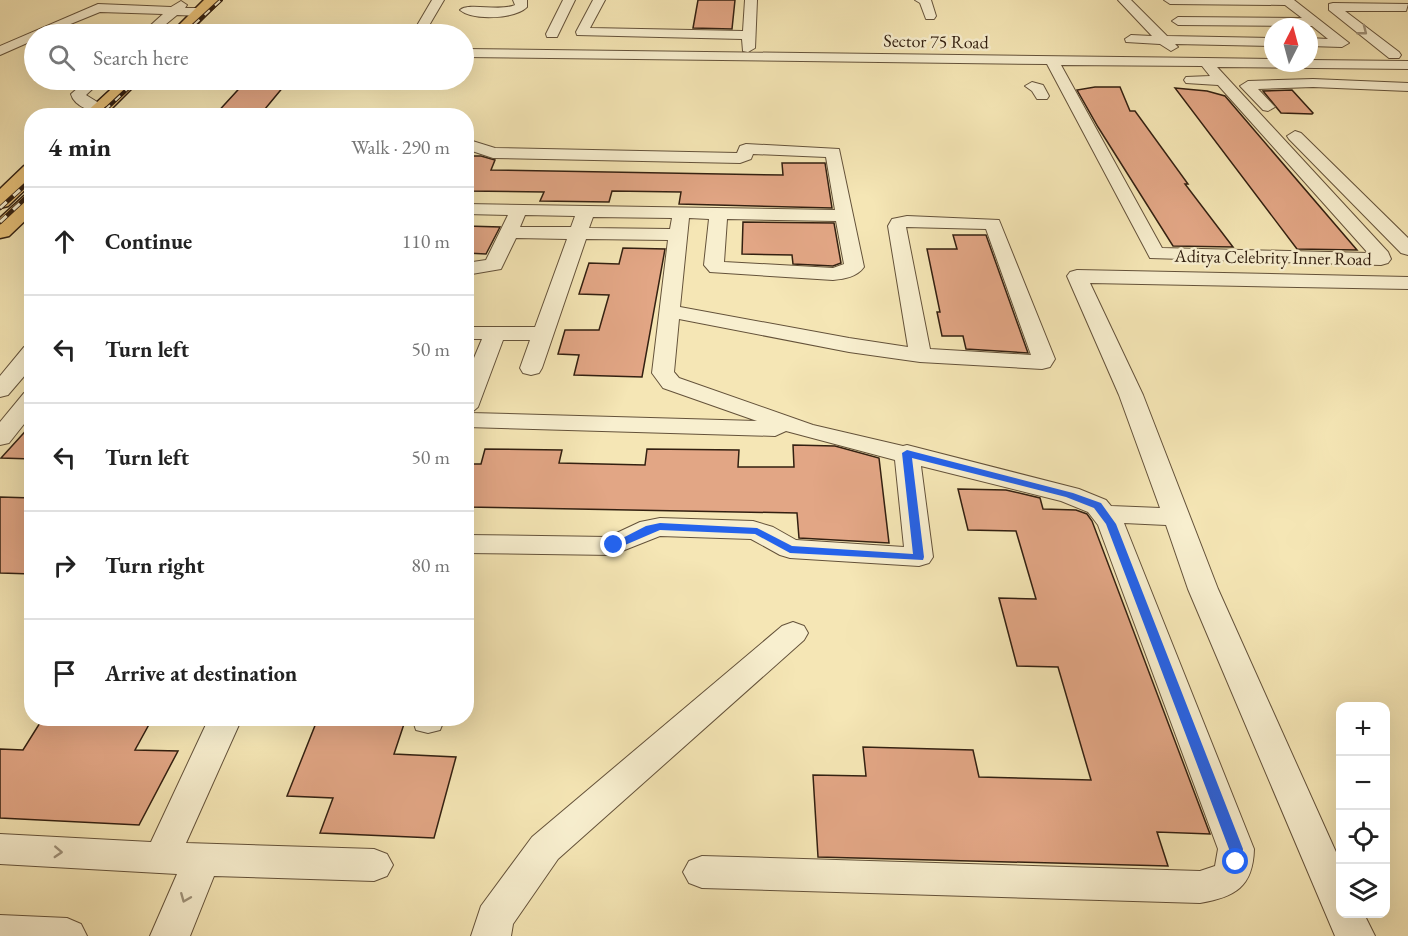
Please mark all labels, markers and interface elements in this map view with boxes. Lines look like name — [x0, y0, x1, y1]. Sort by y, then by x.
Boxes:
north arrow — [1264, 18, 1318, 72]
search box — [24, 24, 474, 90]
one-way arrow — [1357, 24, 1368, 35]
street label: Sector 75 Road — [883, 29, 990, 53]
icon: search — [45, 41, 78, 74]
text: Search here — [93, 43, 188, 72]
text: 4 min — [48, 130, 111, 164]
text: Walk · 290 m — [351, 134, 450, 160]
icon: ahead — [48, 225, 81, 258]
text: Continue — [105, 227, 192, 256]
text: 110 m — [402, 228, 450, 254]
street label: Aditya Celebrity Inner Road — [1173, 244, 1373, 270]
icon: left — [48, 333, 81, 366]
text: Turn left — [105, 335, 189, 364]
text: 50 m — [411, 336, 450, 362]
icon: left — [48, 441, 81, 474]
text: Turn left — [105, 443, 189, 472]
text: 50 m — [411, 444, 450, 470]
route end — [600, 531, 626, 557]
icon: right — [48, 549, 81, 582]
text: Turn right — [105, 551, 204, 580]
text: 80 m — [411, 552, 450, 578]
icon: arrive — [48, 657, 81, 690]
text: Arrive at destination — [105, 659, 297, 688]
map controls — [1336, 702, 1390, 918]
button: + — [1336, 702, 1390, 756]
button: − — [1336, 756, 1390, 810]
button: locate — [1336, 810, 1390, 864]
one-way arrow — [54, 846, 63, 859]
route start — [1222, 848, 1248, 874]
button: layers — [1336, 864, 1390, 918]
one-way arrow — [180, 891, 192, 902]

